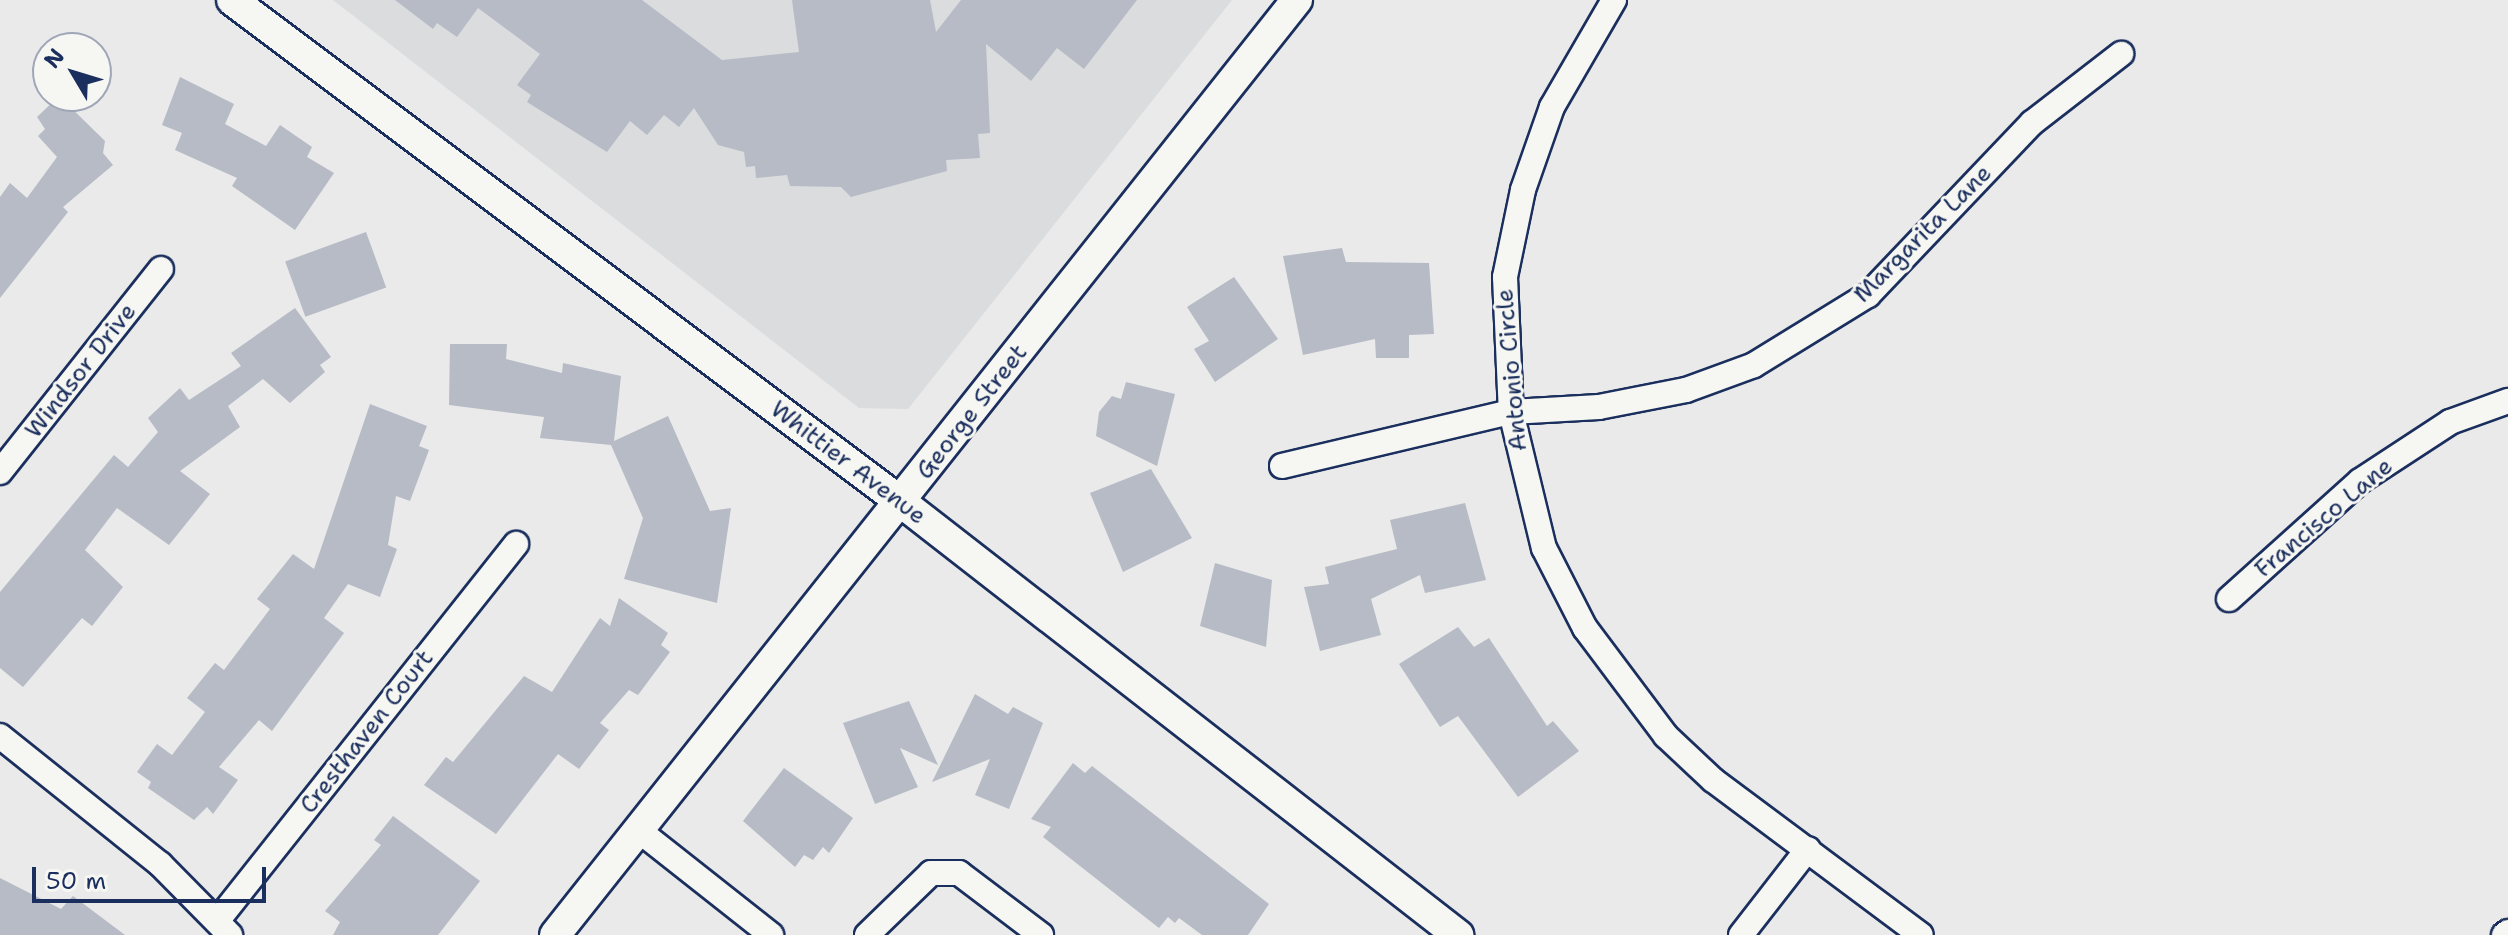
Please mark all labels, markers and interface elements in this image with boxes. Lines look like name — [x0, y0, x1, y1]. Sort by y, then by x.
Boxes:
north arrow — [32, 32, 112, 112]
text: N — [37, 42, 71, 74]
street label: Margarita Lane — [1848, 159, 1998, 309]
street label: Antonio Circle — [1491, 288, 1533, 452]
street label: Windsor Drive — [19, 298, 143, 444]
street label: George Street — [911, 339, 1033, 485]
street label: Whittier Avenue — [765, 395, 931, 531]
street label: Francisco Lane — [2249, 452, 2399, 584]
street label: Cresthaven Court — [294, 645, 440, 819]
scale bar — [36, 851, 270, 901]
text: 50 m — [46, 865, 106, 897]

